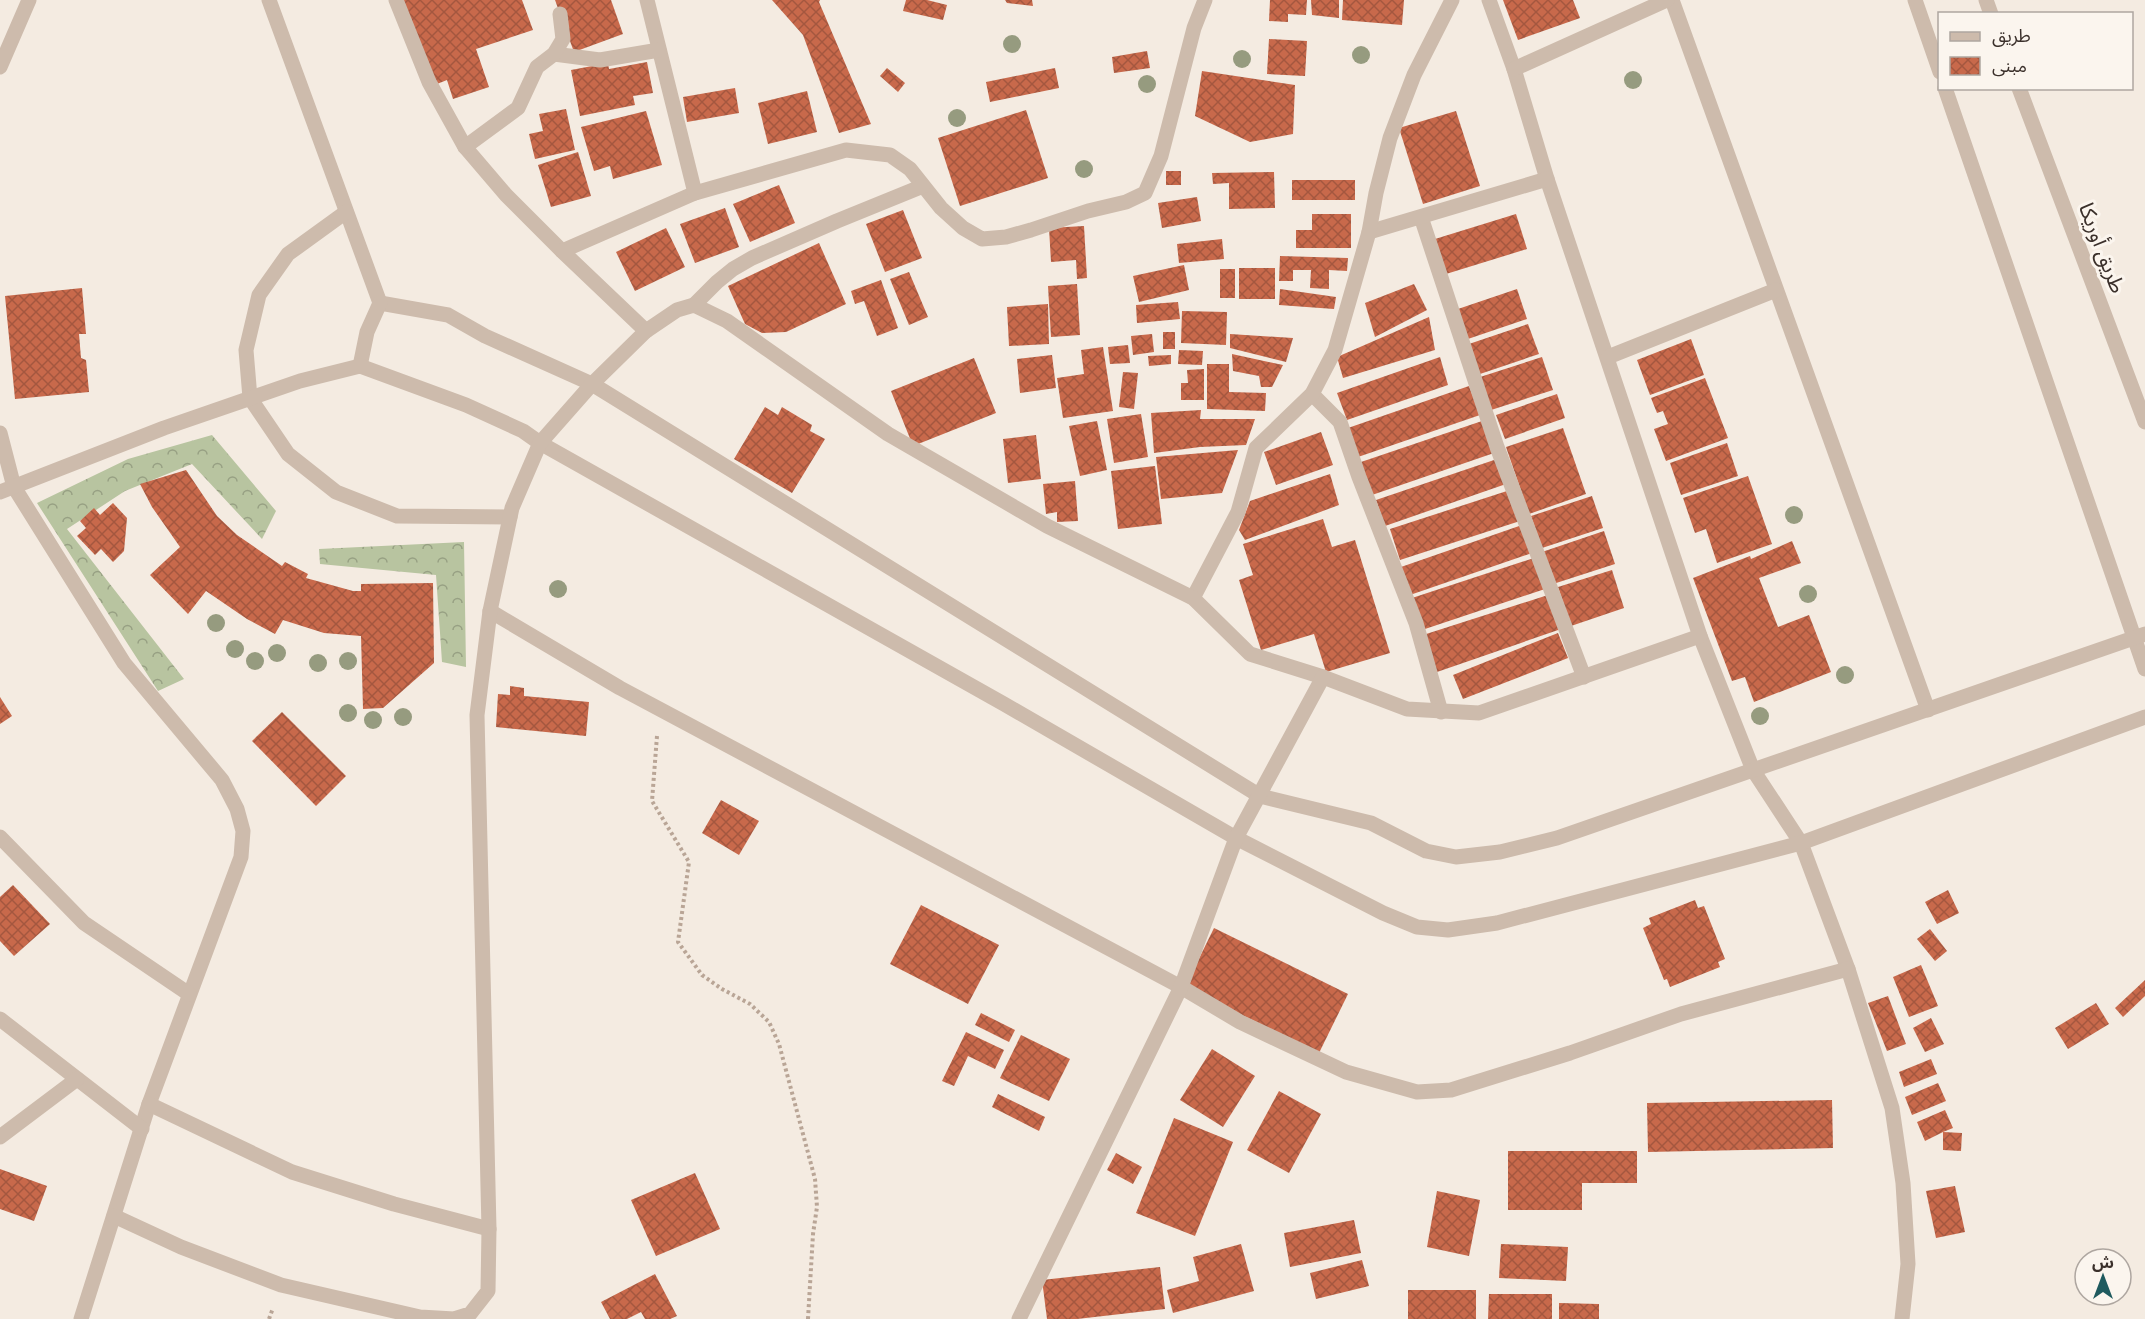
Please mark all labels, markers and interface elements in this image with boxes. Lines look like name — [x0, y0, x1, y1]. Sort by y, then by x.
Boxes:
legend — [1938, 12, 2133, 90]
text: طريق — [1992, 25, 2031, 47]
text: مبنى — [1992, 55, 2027, 77]
street label: طريق أوريكا — [2073, 199, 2131, 297]
north arrow — [2073, 1247, 2133, 1307]
text: ش — [2092, 1253, 2114, 1272]

